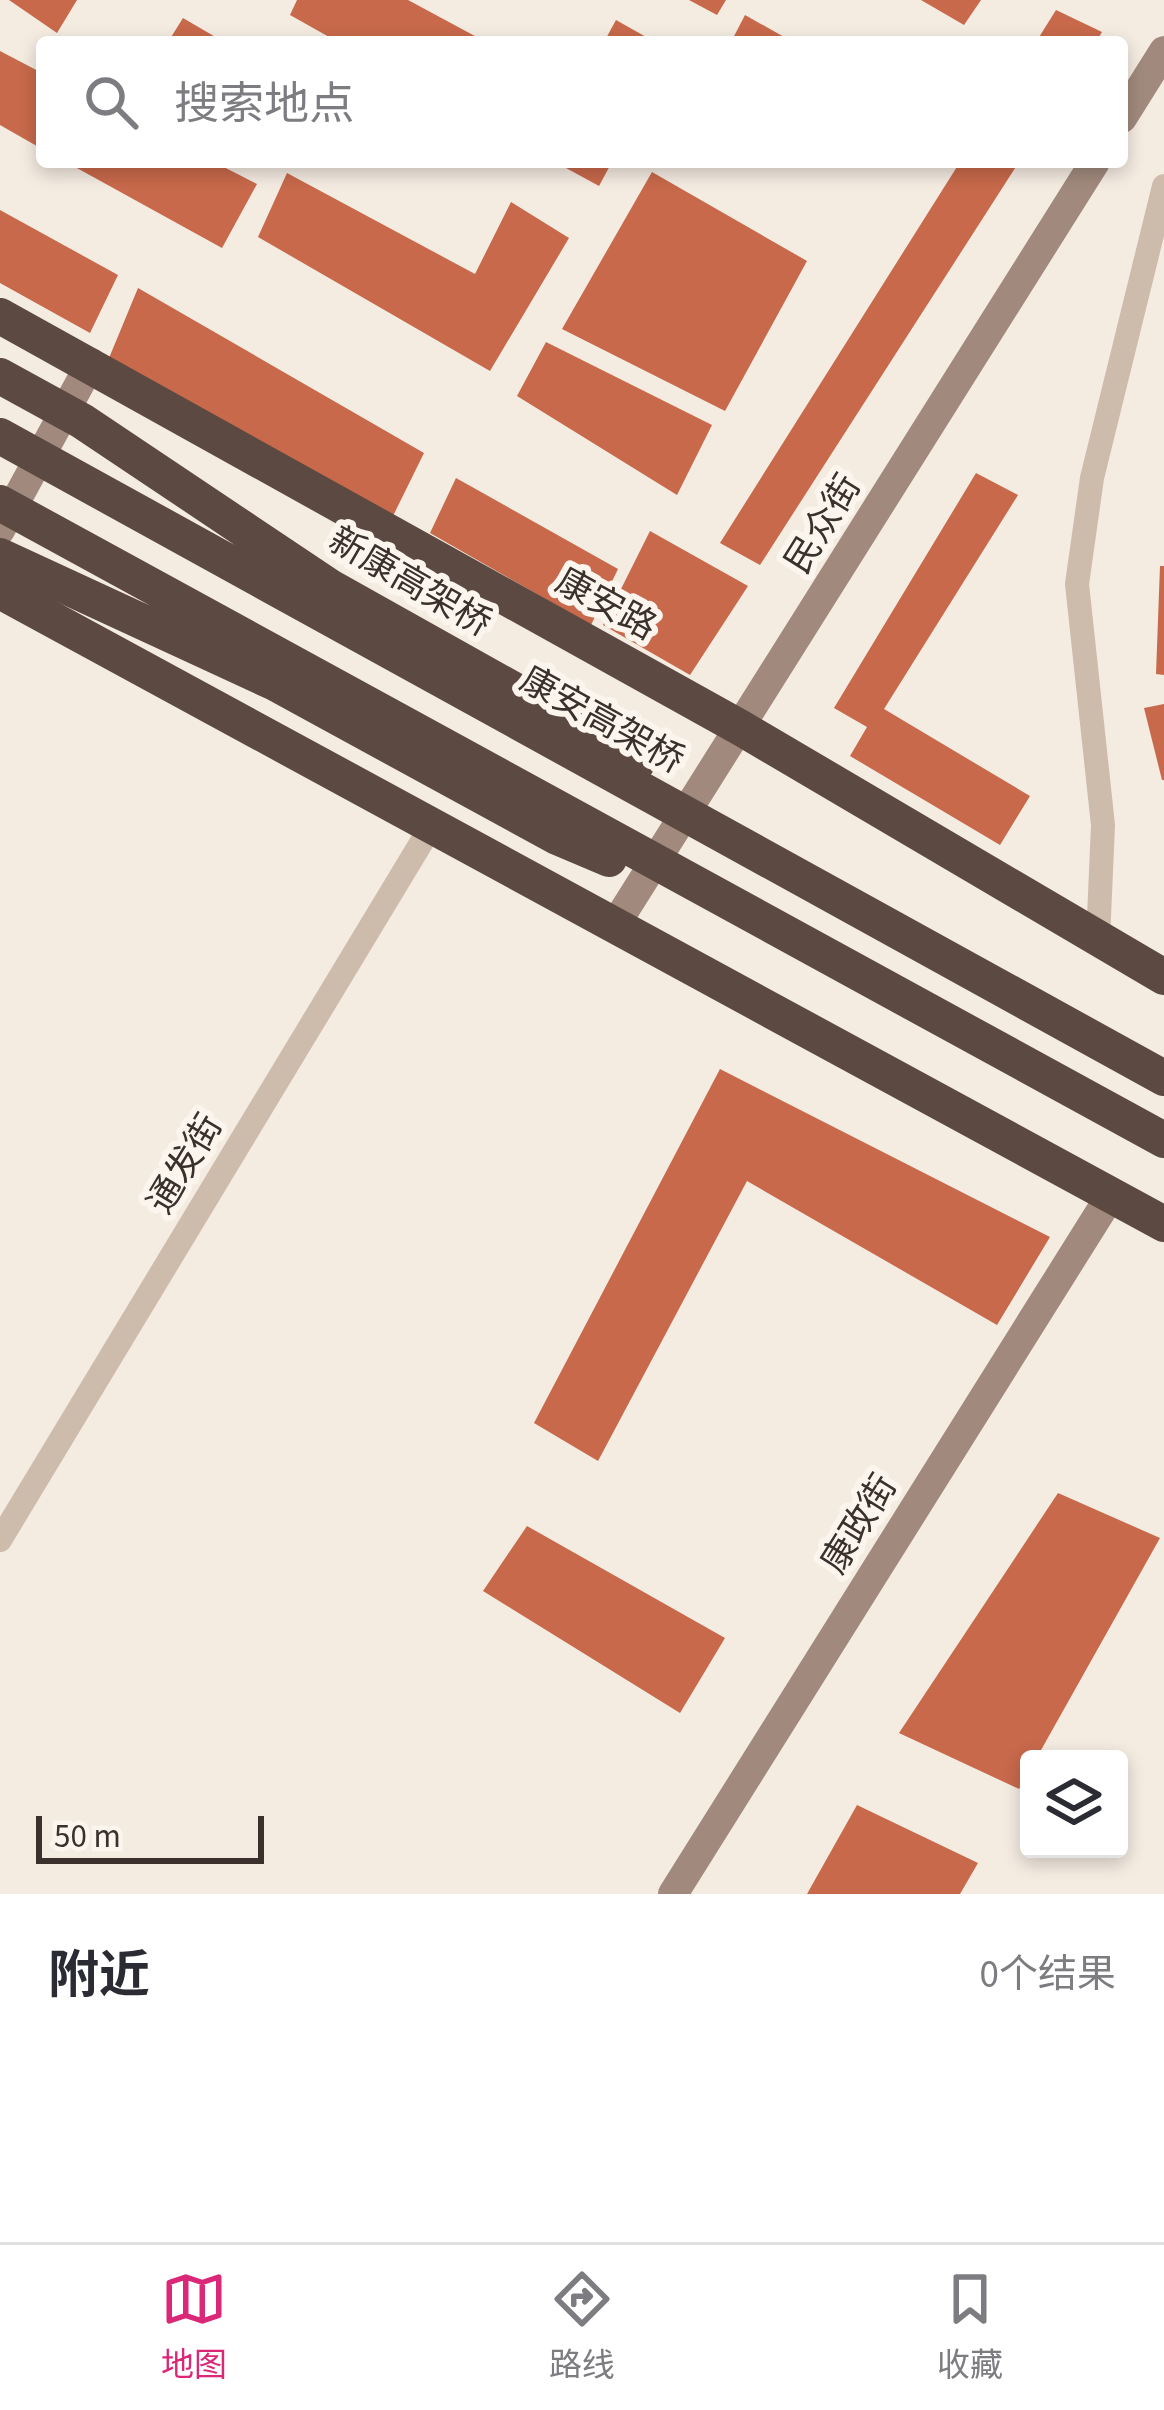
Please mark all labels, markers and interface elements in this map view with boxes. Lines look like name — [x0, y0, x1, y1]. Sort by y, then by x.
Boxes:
search box — [36, 36, 1128, 168]
icon: search — [78, 69, 144, 135]
text: 搜索地点 — [174, 73, 354, 137]
street label: 民众街 — [773, 465, 873, 583]
street label: 新康高架桥 — [319, 515, 501, 649]
street label: 康安路 — [546, 556, 666, 652]
street label: 康安高架桥 — [511, 654, 693, 786]
street label: 通发街 — [135, 1105, 235, 1223]
street label: 康政街 — [809, 1465, 909, 1583]
map controls — [1020, 1750, 1128, 1858]
button: layers — [1020, 1750, 1128, 1858]
scale bar — [36, 1810, 264, 1863]
text: 50 m — [54, 1813, 121, 1860]
text: 附近 — [48, 1940, 150, 2012]
text: 0个结果 — [980, 1947, 1116, 2003]
tab: 地图 — [161, 2266, 227, 2389]
tab: 路线 — [549, 2266, 615, 2389]
tab: 收藏 — [937, 2266, 1003, 2389]

